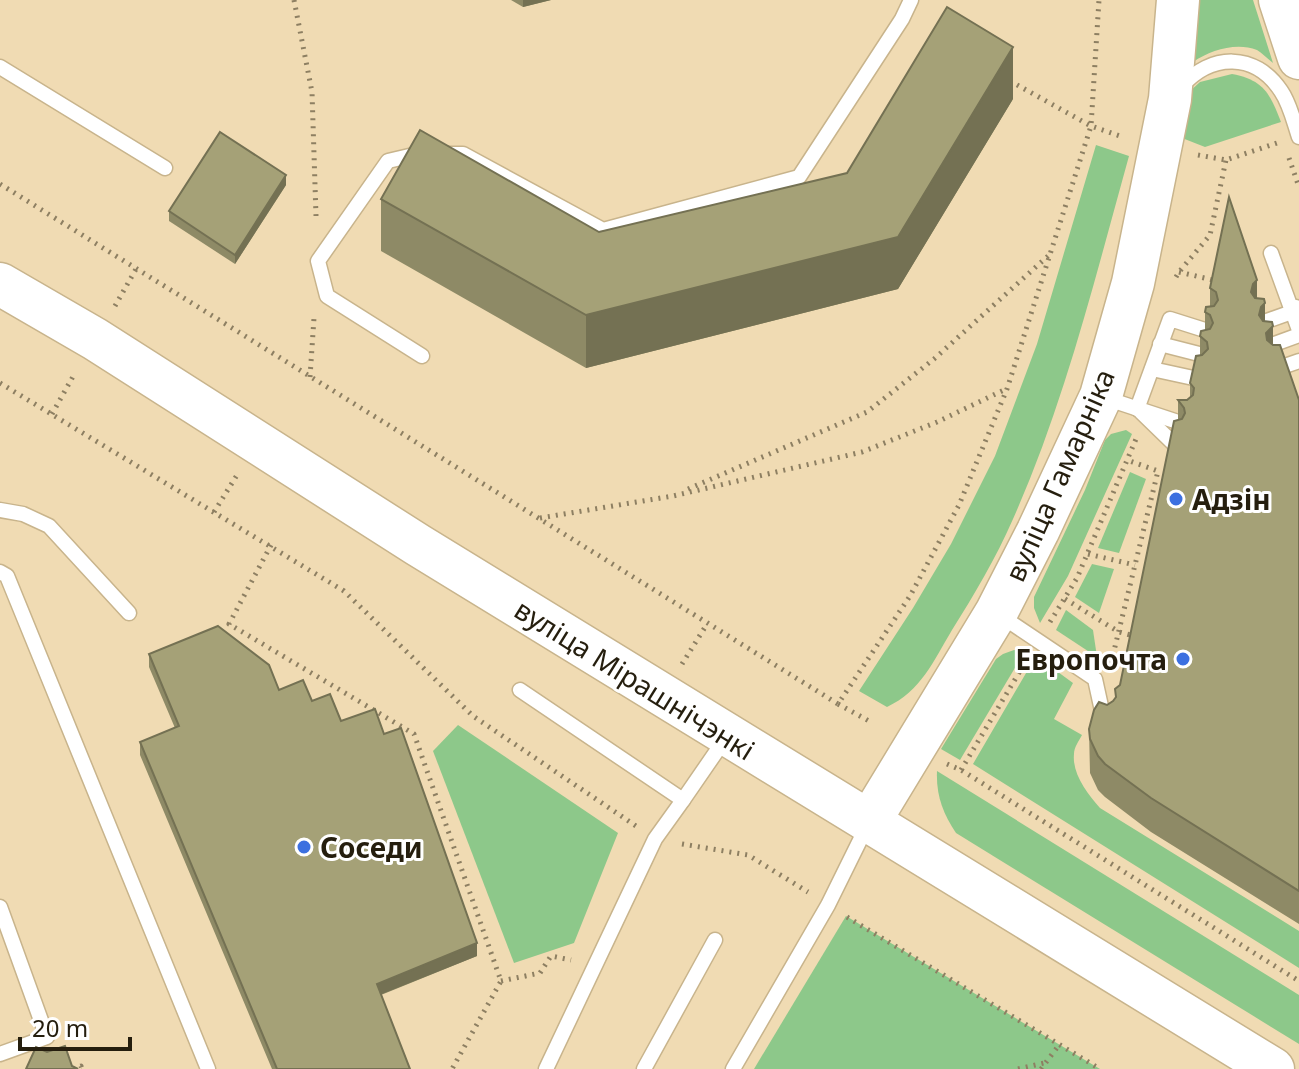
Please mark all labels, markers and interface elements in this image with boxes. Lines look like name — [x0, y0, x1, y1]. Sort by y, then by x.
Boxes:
street label: вуліца Гамарніка — [995, 363, 1123, 587]
place label: Адзін — [1192, 480, 1271, 518]
marker: Адзін — [1167, 490, 1185, 508]
street label: вуліца Мірашнічэнкі — [508, 590, 762, 768]
place label: Европочта — [1015, 640, 1167, 678]
marker: Европочта — [1174, 650, 1192, 668]
place label: Соседи — [320, 828, 423, 866]
marker: Соседи — [295, 838, 313, 856]
scale bar — [20, 1001, 130, 1051]
text: 20 m — [32, 1011, 88, 1044]

